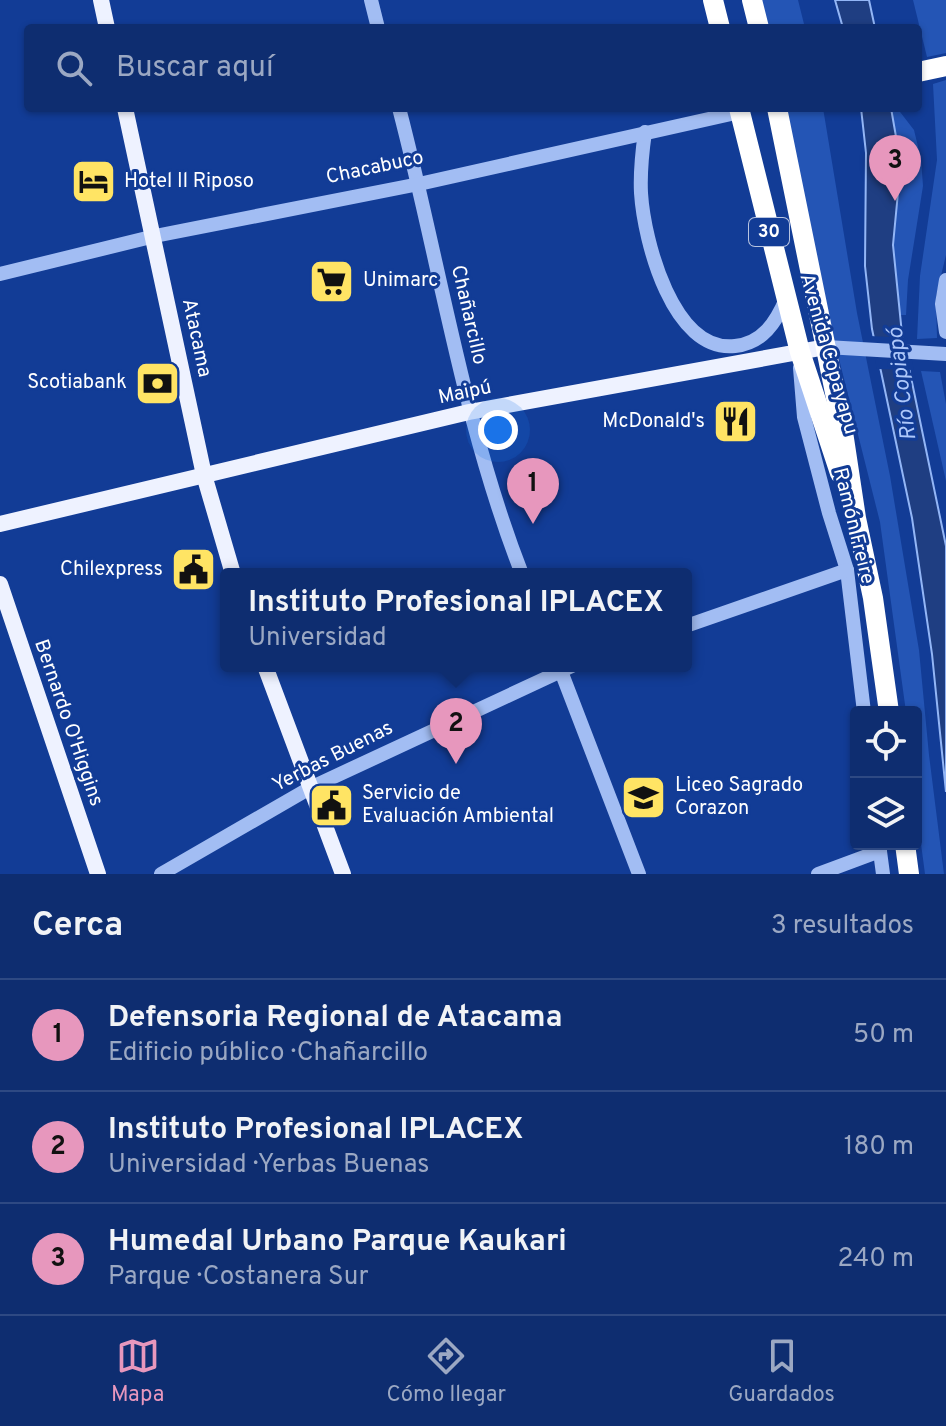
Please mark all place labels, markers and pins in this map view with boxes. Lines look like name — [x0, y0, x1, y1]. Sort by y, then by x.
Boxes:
pin: 3 — [869, 135, 921, 201]
hotel icon: Hotel Il Riposo — [69, 158, 117, 206]
place label: Hotel Il Riposo — [124, 169, 254, 195]
supermarket icon: Unimarc — [308, 257, 356, 305]
place label: Unimarc — [363, 268, 438, 294]
bank icon: Scotiabank — [134, 359, 182, 407]
place label: Scotiabank — [27, 370, 127, 396]
restaurant icon: McDonald's — [712, 398, 760, 446]
place label: McDonald's — [602, 409, 705, 435]
pin: 1 — [507, 458, 559, 524]
public building icon: Chilexpress — [170, 546, 218, 594]
place label: Chilexpress — [60, 557, 163, 583]
pin: 2 — [430, 698, 482, 764]
school or university icon: Liceo Sagrado Corazon — [620, 773, 668, 821]
place label: Liceo Sagrado Corazon — [675, 773, 803, 822]
public building icon: Servicio de Evaluación Ambiental — [307, 781, 355, 829]
place label: Servicio de Evaluación Ambiental — [362, 781, 554, 830]

